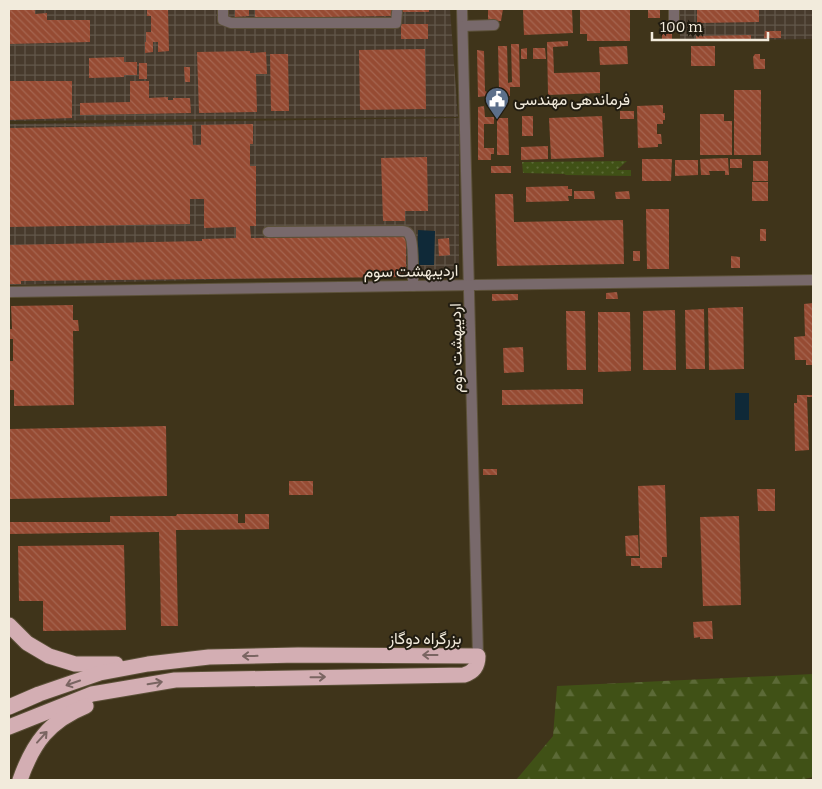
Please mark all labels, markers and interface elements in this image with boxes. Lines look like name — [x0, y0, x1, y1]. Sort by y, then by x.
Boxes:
scale bar — [652, 10, 768, 42]
text: 100 m — [660, 18, 703, 36]
public building icon: فرماندهی مهندسی — [484, 86, 510, 120]
place label: فرماندهی مهندسی — [514, 90, 630, 110]
street label: اردیبهشت سوم — [363, 261, 459, 282]
street label: اردیبهشت دوم — [446, 303, 467, 393]
street label: بزرگراه دوگاز — [388, 629, 461, 649]
one-way arrow — [422, 650, 438, 660]
one-way arrow — [242, 652, 258, 661]
one-way arrow — [309, 672, 325, 682]
one-way arrow — [65, 678, 81, 688]
one-way arrow — [147, 678, 163, 688]
one-way arrow — [36, 731, 48, 744]

